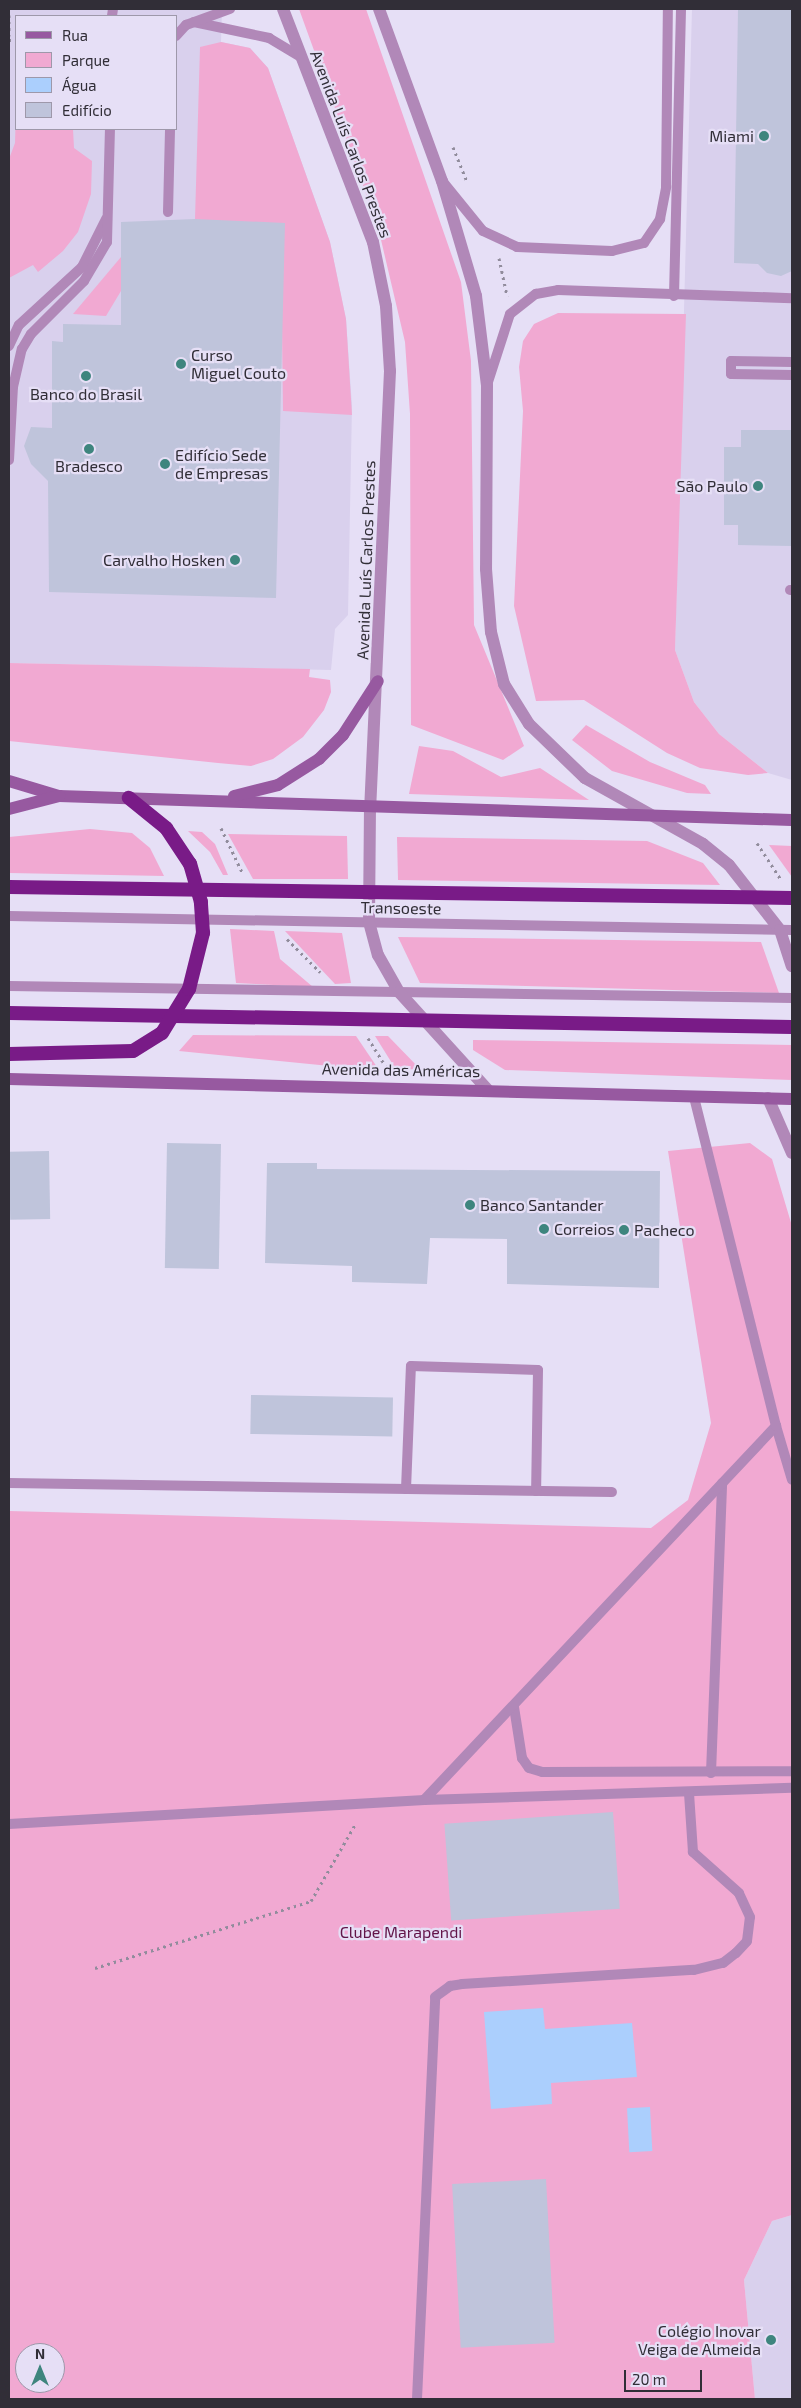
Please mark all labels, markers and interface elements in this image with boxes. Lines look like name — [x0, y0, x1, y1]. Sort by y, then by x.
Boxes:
legend — [15, 15, 178, 130]
text: Rua — [62, 26, 88, 44]
street label: Avenida Luís Carlos Prestes — [306, 47, 396, 241]
text: Parque — [62, 51, 110, 69]
text: Água — [62, 76, 97, 94]
text: Edifício — [62, 101, 112, 119]
place label: Miami — [709, 126, 754, 146]
marker: Miami — [758, 130, 770, 142]
place label: Curso Miguel Couto — [191, 345, 286, 383]
marker: Curso Miguel Couto — [175, 358, 187, 370]
marker: Banco do Brasil — [80, 370, 92, 382]
place label: Banco do Brasil — [30, 384, 142, 404]
marker: Bradesco — [83, 443, 95, 455]
place label: Edifício Sede de Empresas — [175, 445, 268, 483]
place label: Bradesco — [55, 456, 123, 476]
marker: Edifício Sede de Empresas — [159, 458, 171, 470]
street label: Avenida Luís Carlos Prestes — [353, 460, 379, 660]
place label: São Paulo — [676, 476, 748, 496]
marker: São Paulo — [752, 480, 764, 492]
place label: Carvalho Hosken — [103, 550, 225, 570]
marker: Carvalho Hosken — [229, 554, 241, 566]
street label: Transoeste — [360, 898, 442, 918]
street label: Avenida das Américas — [321, 1059, 481, 1081]
place label: Banco Santander — [480, 1195, 604, 1215]
marker: Banco Santander — [464, 1199, 476, 1211]
place label: Correios — [554, 1219, 615, 1239]
place label: Pacheco — [634, 1220, 695, 1240]
marker: Correios — [538, 1223, 550, 1235]
marker: Pacheco — [618, 1224, 630, 1236]
park label: Clube Marapendi — [340, 1922, 462, 1942]
place label: Colégio Inovar Veiga de Almeida — [638, 2321, 761, 2359]
marker: Colégio Inovar Veiga de Almeida — [765, 2334, 777, 2346]
north arrow — [15, 2343, 65, 2393]
text: N — [35, 2345, 45, 2362]
scale bar — [626, 2360, 704, 2392]
text: 20 m — [632, 2370, 666, 2388]

